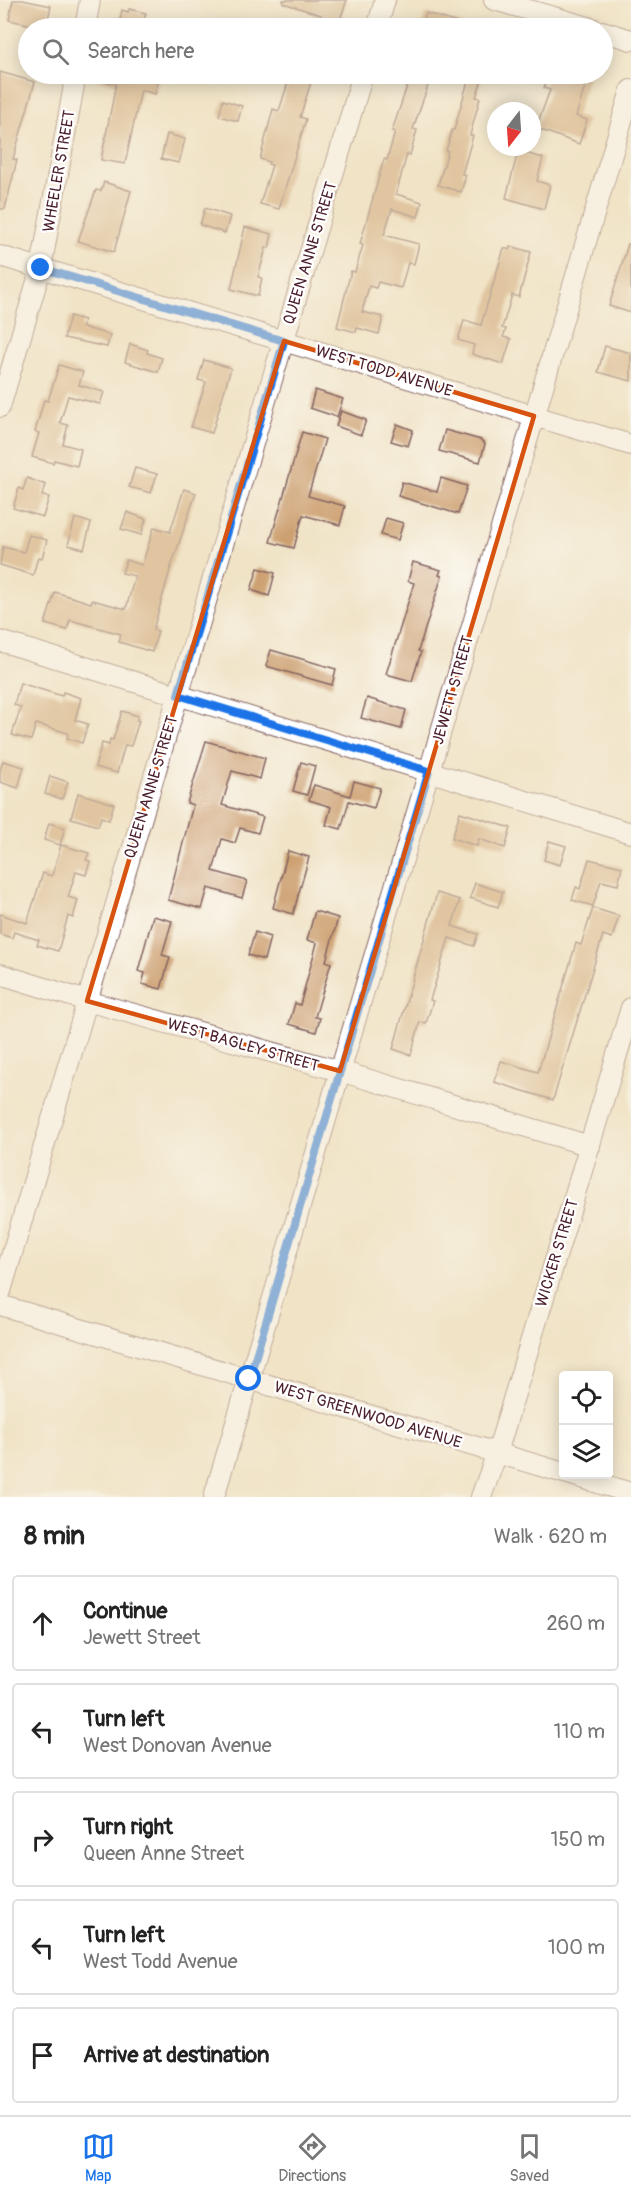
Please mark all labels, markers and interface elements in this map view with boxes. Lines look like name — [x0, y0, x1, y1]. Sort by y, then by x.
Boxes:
search box — [18, 18, 613, 84]
icon: search — [39, 35, 72, 68]
text: Search here — [87, 37, 194, 65]
north arrow — [487, 102, 541, 156]
street label: WHEELER STREET — [38, 108, 80, 234]
street label: QUEEN ANNE STREET — [279, 179, 341, 327]
route end — [27, 254, 53, 280]
street label: WEST TODD AVENUE — [313, 341, 455, 401]
street label: JEWETT STREET — [428, 633, 478, 747]
street label: QUEEN ANNE STREET — [120, 713, 182, 861]
street label: WEST BAGLEY STREET — [165, 1014, 321, 1076]
street label: WICKER STREET — [531, 1197, 583, 1309]
route start — [235, 1365, 261, 1391]
map controls — [559, 1371, 613, 1479]
button: locate — [559, 1371, 613, 1425]
street label: WEST GREENWOOD AVENUE — [272, 1377, 464, 1453]
button: layers — [559, 1425, 613, 1479]
text: 8 min — [24, 1520, 85, 1552]
text: Walk · 620 m — [494, 1524, 607, 1549]
text: Continue — [83, 1597, 167, 1625]
icon: ahead — [26, 1607, 59, 1640]
text: 260 m — [546, 1611, 605, 1636]
text: Jewett Street — [83, 1625, 201, 1650]
text: Turn left — [83, 1705, 165, 1733]
icon: left — [26, 1715, 59, 1748]
text: 110 m — [554, 1719, 605, 1744]
text: West Donovan Avenue — [83, 1733, 272, 1758]
text: Turn right — [83, 1813, 173, 1841]
icon: right — [26, 1823, 59, 1856]
text: 150 m — [551, 1827, 605, 1852]
text: Queen Anne Street — [83, 1841, 244, 1866]
text: Turn left — [83, 1921, 165, 1949]
icon: left — [26, 1931, 59, 1964]
text: 100 m — [548, 1935, 605, 1960]
text: West Todd Avenue — [83, 1949, 238, 1974]
icon: arrive — [26, 2039, 59, 2072]
text: Arrive at destination — [83, 2041, 269, 2069]
tab: Map — [82, 2130, 115, 2186]
tab: Directions — [278, 2130, 346, 2186]
tab: Saved — [510, 2130, 549, 2186]

